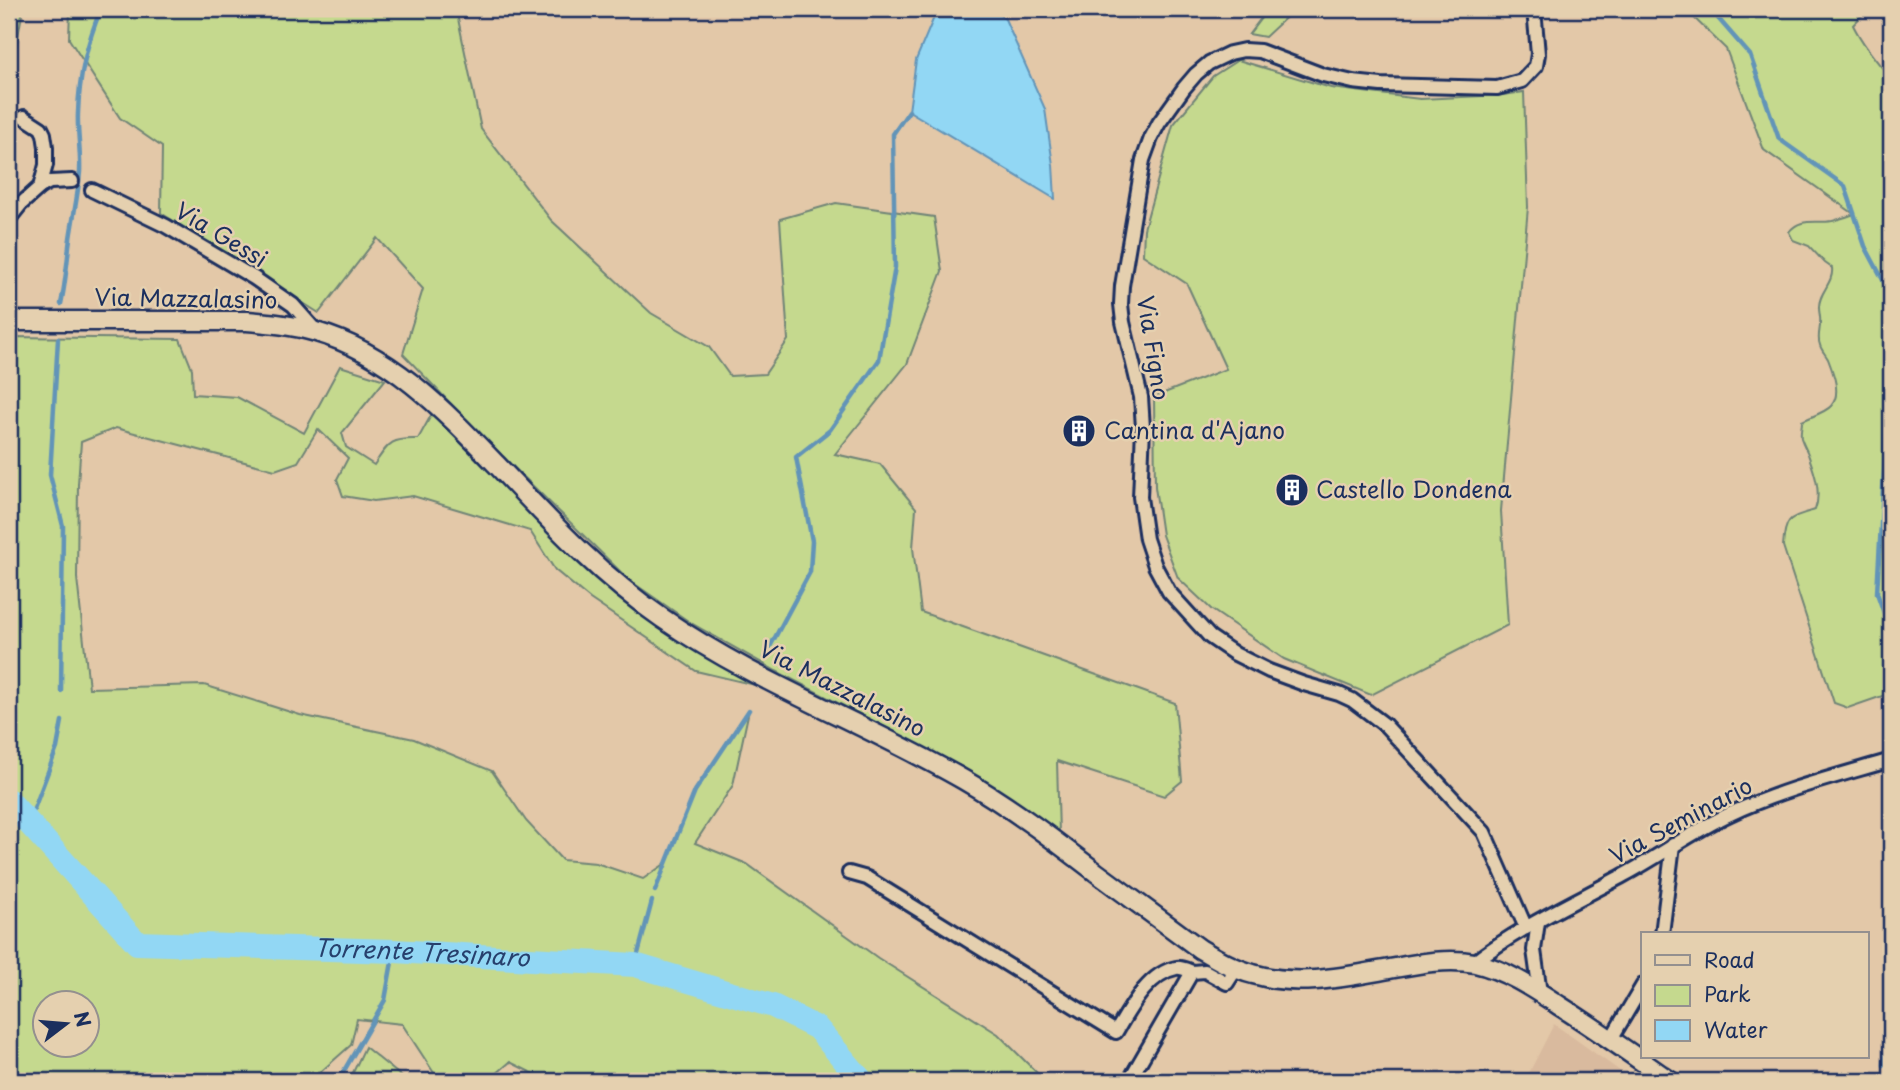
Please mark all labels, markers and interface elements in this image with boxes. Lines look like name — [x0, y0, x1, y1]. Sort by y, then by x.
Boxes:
street label: Via Gessi — [169, 192, 275, 275]
street label: Via Mazzalasino — [94, 278, 278, 317]
street label: Via Figno — [1129, 293, 1180, 402]
building icon: Cantina d'Ajano — [1060, 412, 1098, 450]
place label: Cantina d'Ajano — [1104, 412, 1285, 447]
building icon: Castello Dondena — [1273, 471, 1311, 509]
place label: Castello Dondena — [1316, 471, 1512, 506]
street label: Via Mazzalasino — [753, 631, 932, 745]
street label: Via Seminario — [1602, 767, 1758, 872]
water label: Torrente Tresinaro — [314, 929, 532, 975]
legend — [1641, 932, 1868, 1058]
text: Road — [1704, 943, 1755, 975]
text: Park — [1704, 977, 1751, 1009]
north arrow — [32, 988, 102, 1058]
text: N — [68, 1008, 99, 1030]
text: Water — [1704, 1013, 1768, 1045]

